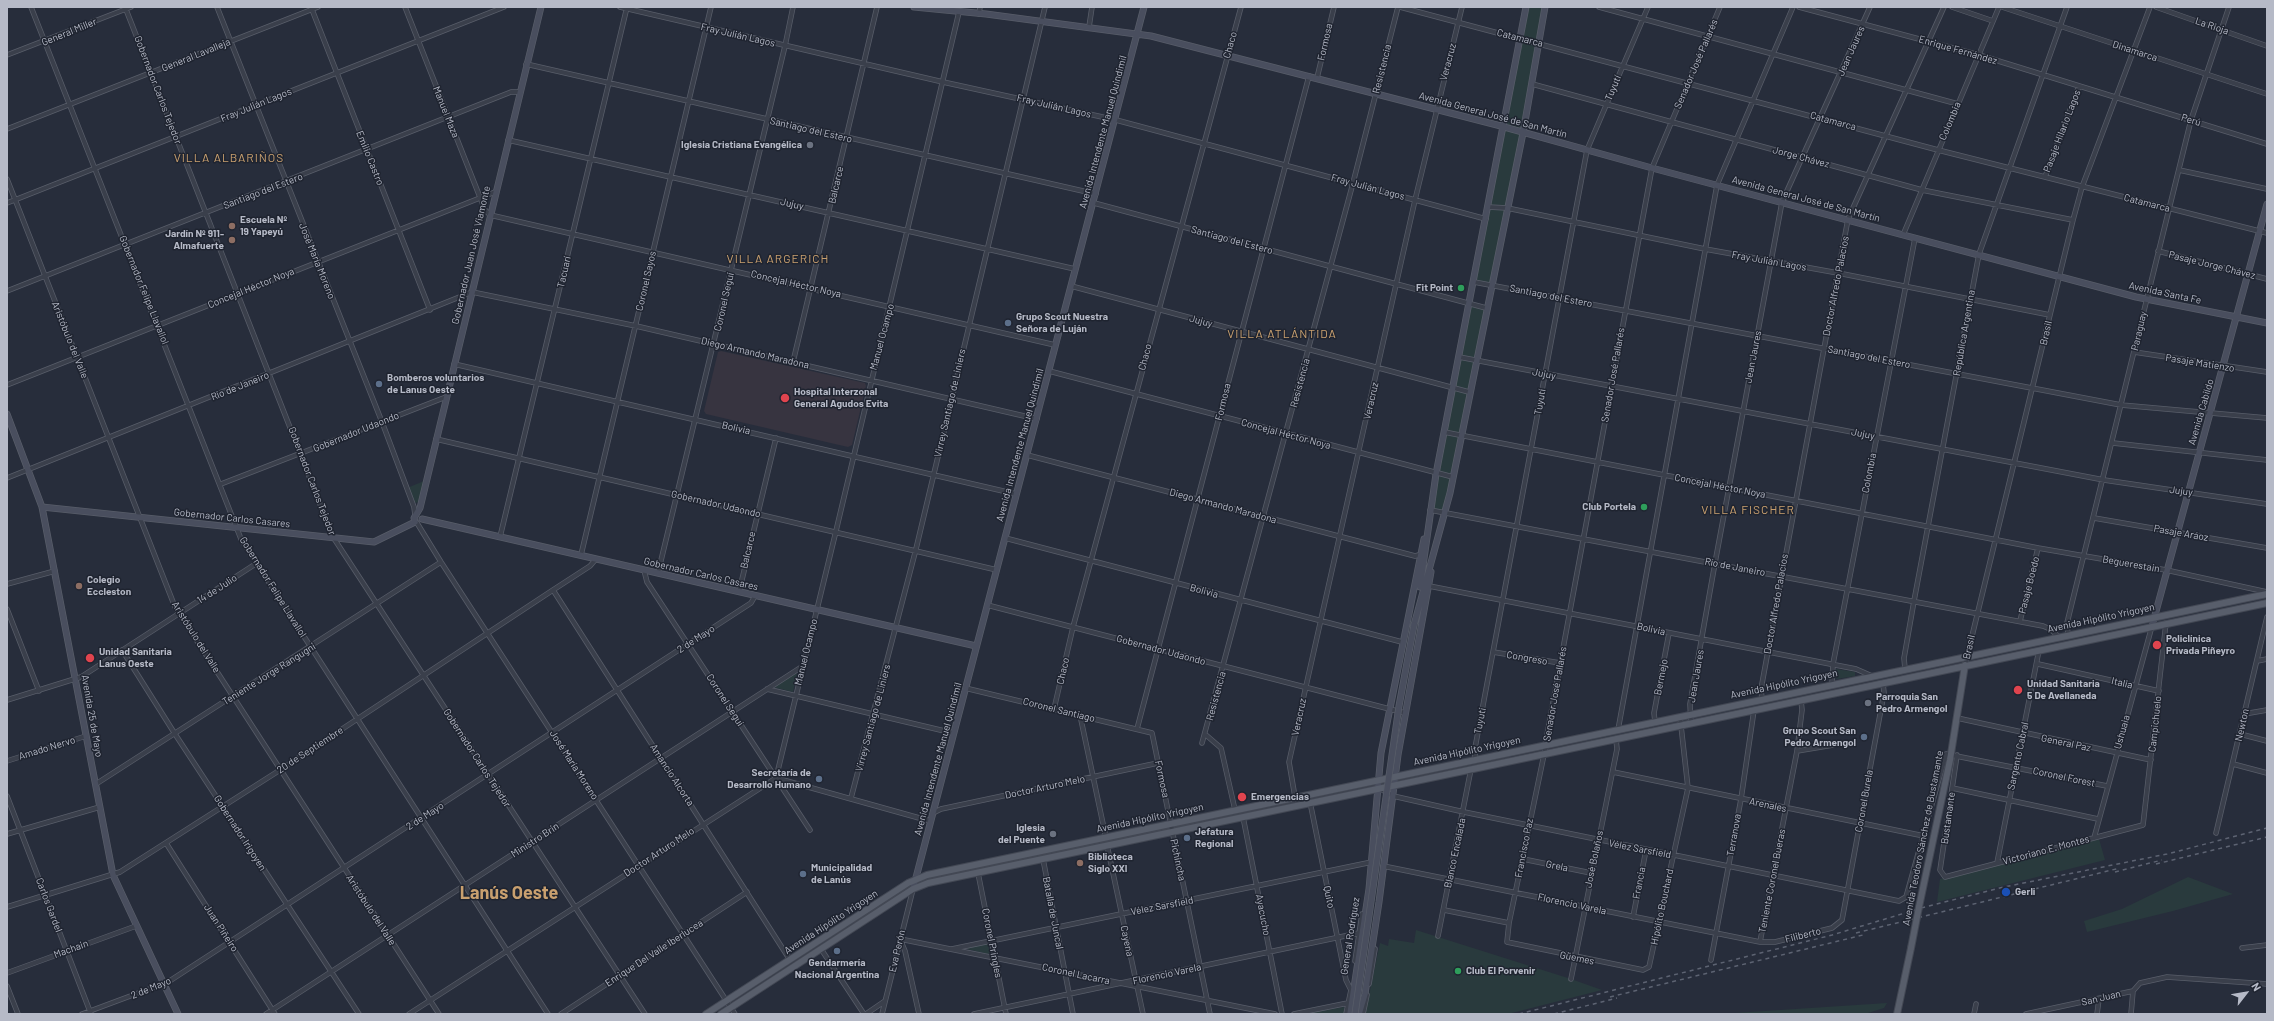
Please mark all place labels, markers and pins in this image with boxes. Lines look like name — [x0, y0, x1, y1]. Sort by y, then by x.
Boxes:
place label: Iglesia Cristiana Evangélica — [681, 139, 802, 151]
marker: Iglesia Cristiana Evangélica — [805, 140, 815, 150]
place label: Escuela Nº 19 Yapeyú — [240, 214, 287, 238]
marker: Escuela Nº 19 Yapeyú — [227, 221, 237, 231]
place label: Jardín Nº 911- Almafuerte — [165, 228, 224, 252]
marker: Jardín Nº 911- Almafuerte — [227, 235, 237, 245]
place label: Fit Point — [1416, 282, 1453, 294]
marker: Fit Point — [1456, 283, 1466, 293]
place label: Grupo Scout Nuestra Señora de Luján — [1016, 311, 1108, 334]
marker: Grupo Scout Nuestra Señora de Luján — [1003, 318, 1013, 328]
place label: Bomberos voluntarios de Lanus Oeste — [387, 372, 484, 396]
marker: Bomberos voluntarios de Lanus Oeste — [374, 379, 384, 389]
place label: Hospital Interzonal General Agudos Evita — [794, 386, 888, 410]
marker: Hospital Interzonal General Agudos Evita — [779, 392, 791, 404]
place label: Club Portela — [1582, 501, 1636, 513]
marker: Club Portela — [1639, 502, 1649, 512]
place label: Colegio Eccleston — [87, 574, 131, 598]
marker: Colegio Eccleston — [74, 581, 84, 591]
place label: Policlínica Privada Piñeyro — [2166, 633, 2235, 656]
marker: Policlínica Privada Piñeyro — [2151, 639, 2163, 651]
place label: Unidad Sanitaria Lanus Oeste — [99, 646, 172, 670]
marker: Unidad Sanitaria Lanus Oeste — [84, 652, 96, 664]
place label: Unidad Sanitaria 5 De Avellaneda — [2027, 678, 2100, 702]
marker: Unidad Sanitaria 5 De Avellaneda — [2012, 684, 2024, 696]
place label: Parroquia San Pedro Armengol — [1876, 691, 1947, 714]
marker: Parroquia San Pedro Armengol — [1863, 698, 1873, 708]
place label: Grupo Scout San Pedro Armengol — [1783, 725, 1856, 748]
marker: Grupo Scout San Pedro Armengol — [1859, 732, 1869, 742]
place label: Secretaría de Desarrollo Humano — [727, 767, 811, 790]
marker: Secretaría de Desarrollo Humano — [814, 774, 824, 784]
marker: Emergencias — [1236, 791, 1248, 803]
place label: Emergencias — [1251, 791, 1309, 803]
place label: Iglesia del Puente — [998, 822, 1045, 846]
place label: Jefatura Regional — [1195, 826, 1233, 850]
marker: Iglesia del Puente — [1048, 829, 1058, 839]
marker: Jefatura Regional — [1182, 833, 1192, 843]
place label: Biblioteca Siglo XXI — [1088, 851, 1133, 874]
marker: Biblioteca Siglo XXI — [1075, 858, 1085, 868]
place label: Municipalidad de Lanús — [811, 862, 872, 886]
marker: Municipalidad de Lanús — [798, 869, 808, 879]
marker: Gerli — [2000, 886, 2012, 898]
place label: Gerli — [2015, 886, 2035, 898]
marker: Gendarmería Nacional Argentina — [832, 946, 842, 956]
place label: Gendarmería Nacional Argentina — [795, 957, 879, 980]
place label: Club El Porvenir — [1466, 965, 1535, 977]
marker: Club El Porvenir — [1453, 966, 1463, 976]

